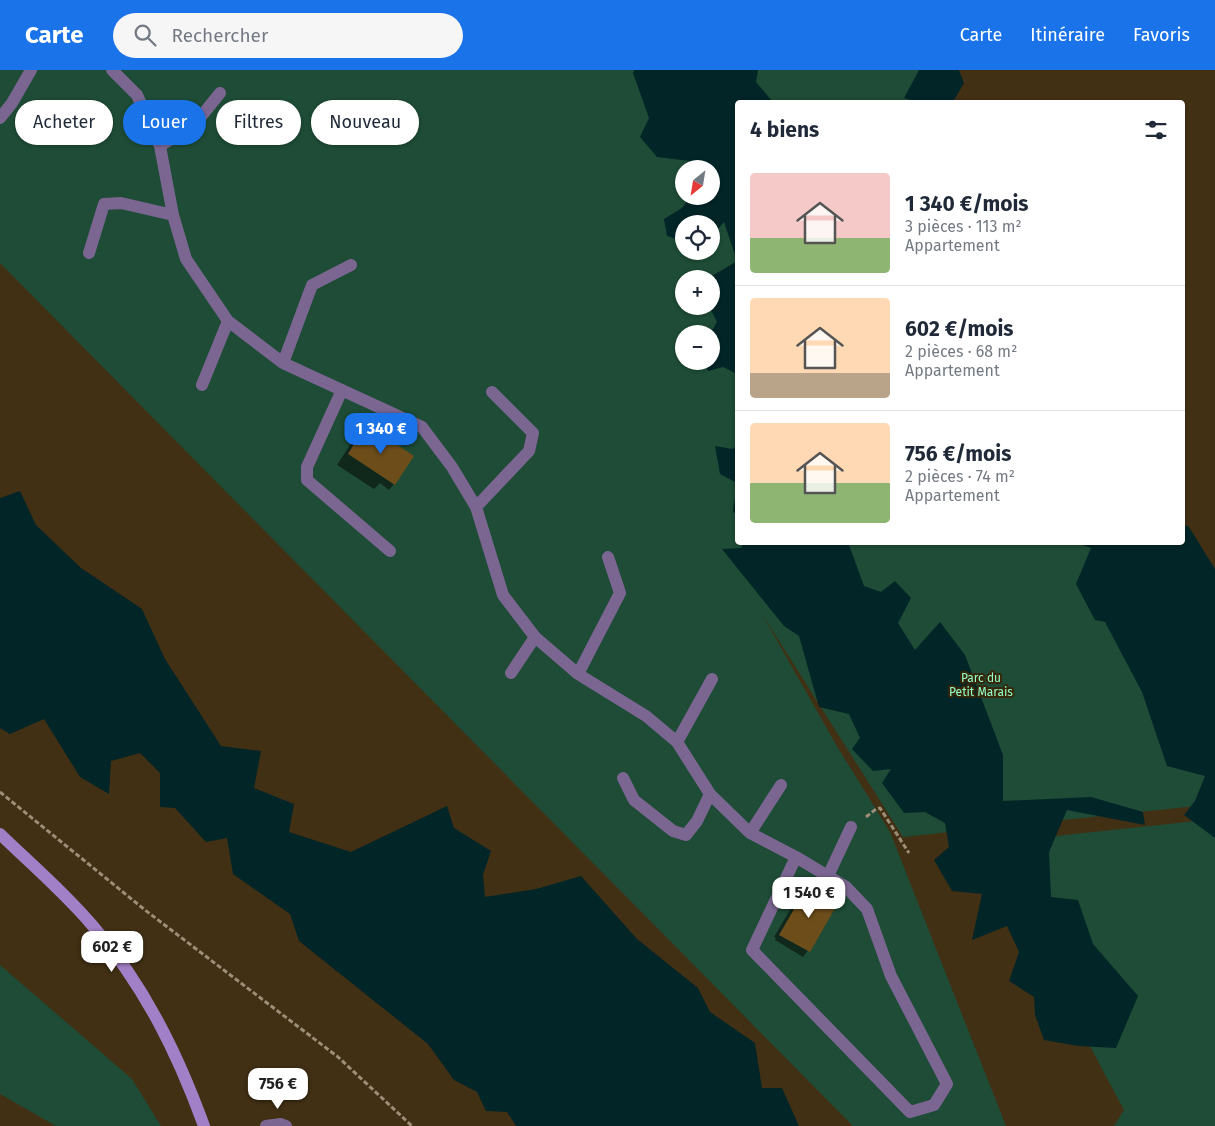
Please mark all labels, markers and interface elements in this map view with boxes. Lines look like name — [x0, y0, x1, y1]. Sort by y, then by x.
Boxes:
search box — [113, 13, 463, 58]
text: Carte — [25, 21, 83, 49]
icon: search — [131, 21, 159, 49]
text: Rechercher — [171, 24, 268, 47]
text: Carte — [960, 24, 1002, 46]
text: Itinéraire — [1030, 24, 1105, 46]
text: Favoris — [1133, 24, 1190, 46]
chip: Acheter — [15, 100, 113, 145]
chip: Louer — [123, 100, 206, 145]
chip: Filtres — [216, 100, 301, 145]
chip: Nouveau — [311, 100, 419, 145]
icon: filters — [1142, 116, 1170, 144]
text: 4 biens — [750, 117, 819, 143]
north arrow — [675, 160, 720, 205]
map controls — [675, 160, 720, 370]
text: 1 340 €/mois — [905, 191, 1029, 217]
icon: home — [790, 193, 850, 253]
button: locate — [675, 215, 720, 260]
text: 3 pièces · 113 m² — [905, 217, 1022, 236]
text: Appartement — [905, 236, 1000, 255]
button: + — [675, 270, 720, 315]
text: 602 €/mois — [905, 316, 1014, 342]
icon: home — [790, 318, 850, 378]
button: − — [675, 325, 720, 370]
text: 2 pièces · 68 m² — [905, 342, 1017, 361]
text: Appartement — [905, 361, 1000, 380]
pin: 1 340 € — [335, 412, 427, 455]
text: 1 340 € — [355, 419, 407, 438]
text: 756 €/mois — [905, 441, 1011, 467]
icon: home — [790, 443, 850, 503]
text: 2 pièces · 74 m² — [905, 467, 1015, 486]
text: Appartement — [905, 486, 1000, 505]
park label: Parc du Petit Marais — [949, 671, 1013, 699]
pin: 1 540 € — [763, 876, 855, 919]
text: 1 540 € — [783, 883, 835, 902]
pin: 602 € — [77, 930, 147, 973]
text: 602 € — [92, 937, 132, 956]
pin: 756 € — [243, 1068, 313, 1110]
text: 756 € — [259, 1074, 297, 1093]

